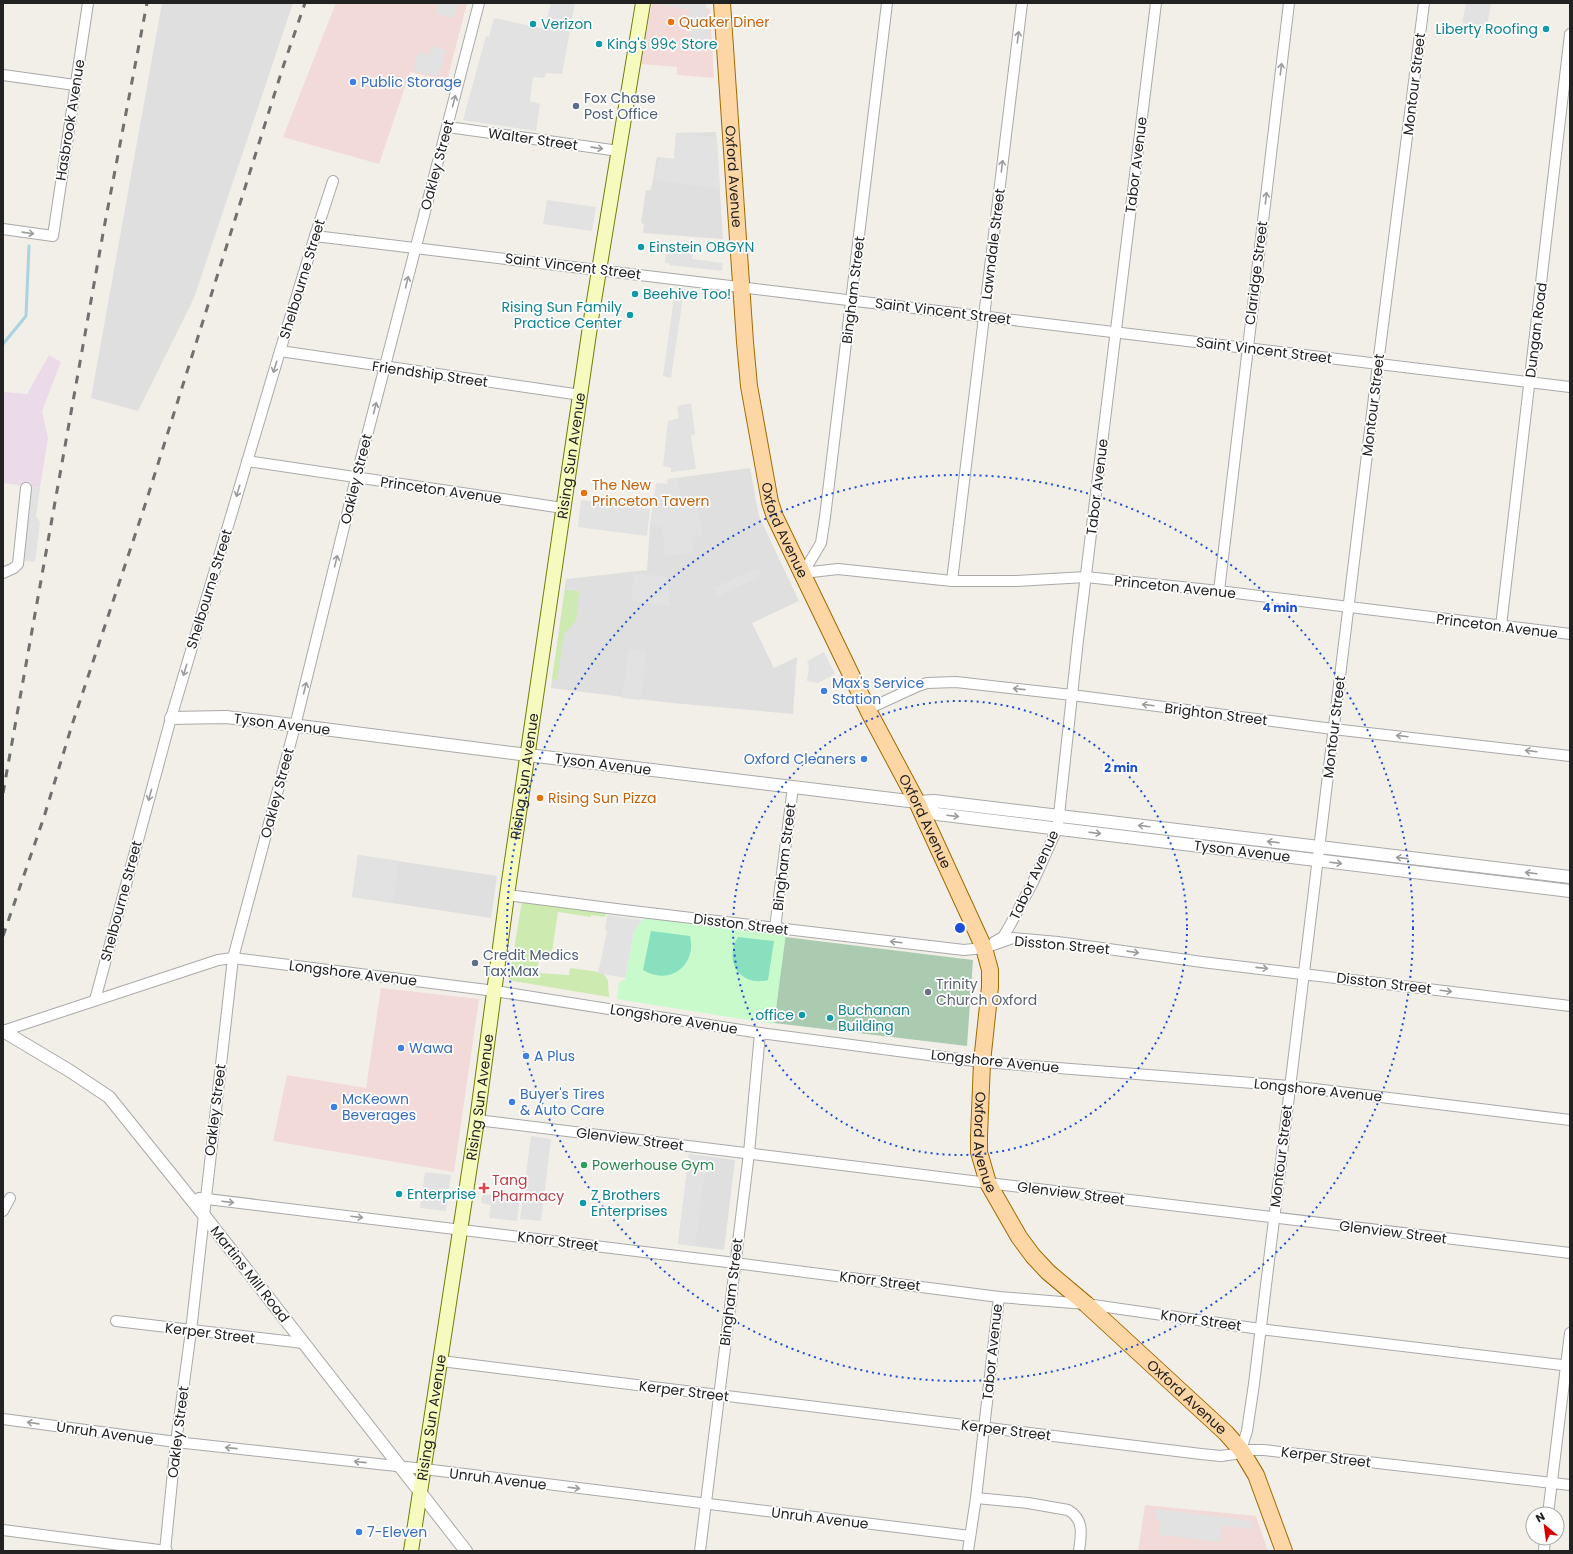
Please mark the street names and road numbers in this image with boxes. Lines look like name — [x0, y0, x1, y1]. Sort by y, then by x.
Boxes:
street label: Montour Street — [1398, 32, 1430, 136]
street label: Hasbrook Avenue — [51, 58, 90, 182]
street label: Tabor Avenue — [1120, 115, 1152, 214]
street label: Oakley Street — [415, 118, 459, 212]
street label: Walter Street — [487, 123, 579, 155]
street label: Oxford Avenue — [720, 125, 747, 229]
street label: Lawndale Street — [976, 187, 1010, 301]
street label: Shelbourne Street — [274, 217, 330, 341]
street label: Claridge Street — [1240, 220, 1272, 326]
street label: Bingham Street — [836, 235, 870, 345]
street label: Saint Vincent Street — [504, 248, 642, 284]
street label: Dungan Road — [1520, 281, 1552, 379]
street label: Saint Vincent Street — [874, 293, 1012, 329]
street label: Saint Vincent Street — [1195, 332, 1333, 368]
street label: Montour Street — [1357, 353, 1389, 457]
street label: Friendship Street — [371, 356, 489, 392]
street label: Rising Sun Avenue — [552, 391, 590, 520]
street label: Oakley Street — [335, 432, 377, 526]
street label: Tabor Avenue — [1081, 437, 1113, 536]
street label: Princeton Avenue — [379, 472, 503, 508]
street label: Oxford Avenue — [757, 481, 813, 582]
street label: Shelbourne Street — [181, 527, 237, 651]
street label: Princeton Avenue — [1113, 571, 1237, 603]
street label: Princeton Avenue — [1435, 609, 1559, 643]
street label: Montour Street — [1318, 675, 1350, 779]
street label: Brighton Street — [1163, 698, 1269, 730]
street label: Tyson Avenue — [233, 708, 332, 740]
street label: Rising Sun Avenue — [505, 711, 543, 841]
street label: Oakley Street — [255, 746, 299, 840]
street label: Tyson Avenue — [554, 748, 653, 780]
street label: Oxford Avenue — [894, 771, 956, 872]
street label: Bingham Street — [767, 802, 801, 912]
street label: Tabor Avenue — [1004, 827, 1064, 923]
street label: Tyson Avenue — [1193, 835, 1292, 867]
street label: Shelbourne Street — [95, 838, 147, 964]
street label: Disston Street — [692, 908, 790, 940]
street label: Disston Street — [1013, 931, 1111, 959]
street label: Longshore Avenue — [288, 955, 418, 991]
street label: Disston Street — [1335, 967, 1433, 999]
street label: Longshore Avenue — [609, 999, 740, 1039]
street label: Rising Sun Avenue — [461, 1032, 498, 1162]
street label: Longshore Avenue — [930, 1044, 1060, 1078]
street label: Oakley Street — [199, 1063, 231, 1157]
street label: Longshore Avenue — [1253, 1073, 1383, 1107]
street label: Oxford Avenue — [969, 1091, 1002, 1197]
street label: Montour Street — [1265, 1104, 1297, 1208]
street label: Glenview Street — [575, 1122, 685, 1156]
street label: Glenview Street — [1016, 1176, 1126, 1210]
street label: Glenview Street — [1338, 1215, 1448, 1249]
street label: Martins Mill Road — [206, 1221, 294, 1327]
street label: Knorr Street — [516, 1226, 600, 1256]
street label: Bingham Street — [714, 1237, 748, 1347]
street label: Knorr Street — [838, 1266, 922, 1296]
street label: Tabor Avenue — [977, 1302, 1007, 1401]
street label: Knorr Street — [1159, 1304, 1243, 1336]
street label: Kerper Street — [164, 1318, 256, 1348]
street label: Rising Sun Avenue — [412, 1353, 451, 1482]
street label: Oxford Avenue — [1142, 1355, 1232, 1439]
street label: Kerper Street — [638, 1376, 730, 1406]
street label: Oakley Street — [162, 1385, 194, 1479]
street label: Kerper Street — [960, 1415, 1052, 1445]
street label: Unruh Avenue — [55, 1416, 155, 1450]
street label: Kerper Street — [1280, 1442, 1372, 1472]
street label: Unruh Avenue — [448, 1463, 548, 1495]
street label: Unruh Avenue — [770, 1502, 870, 1534]

